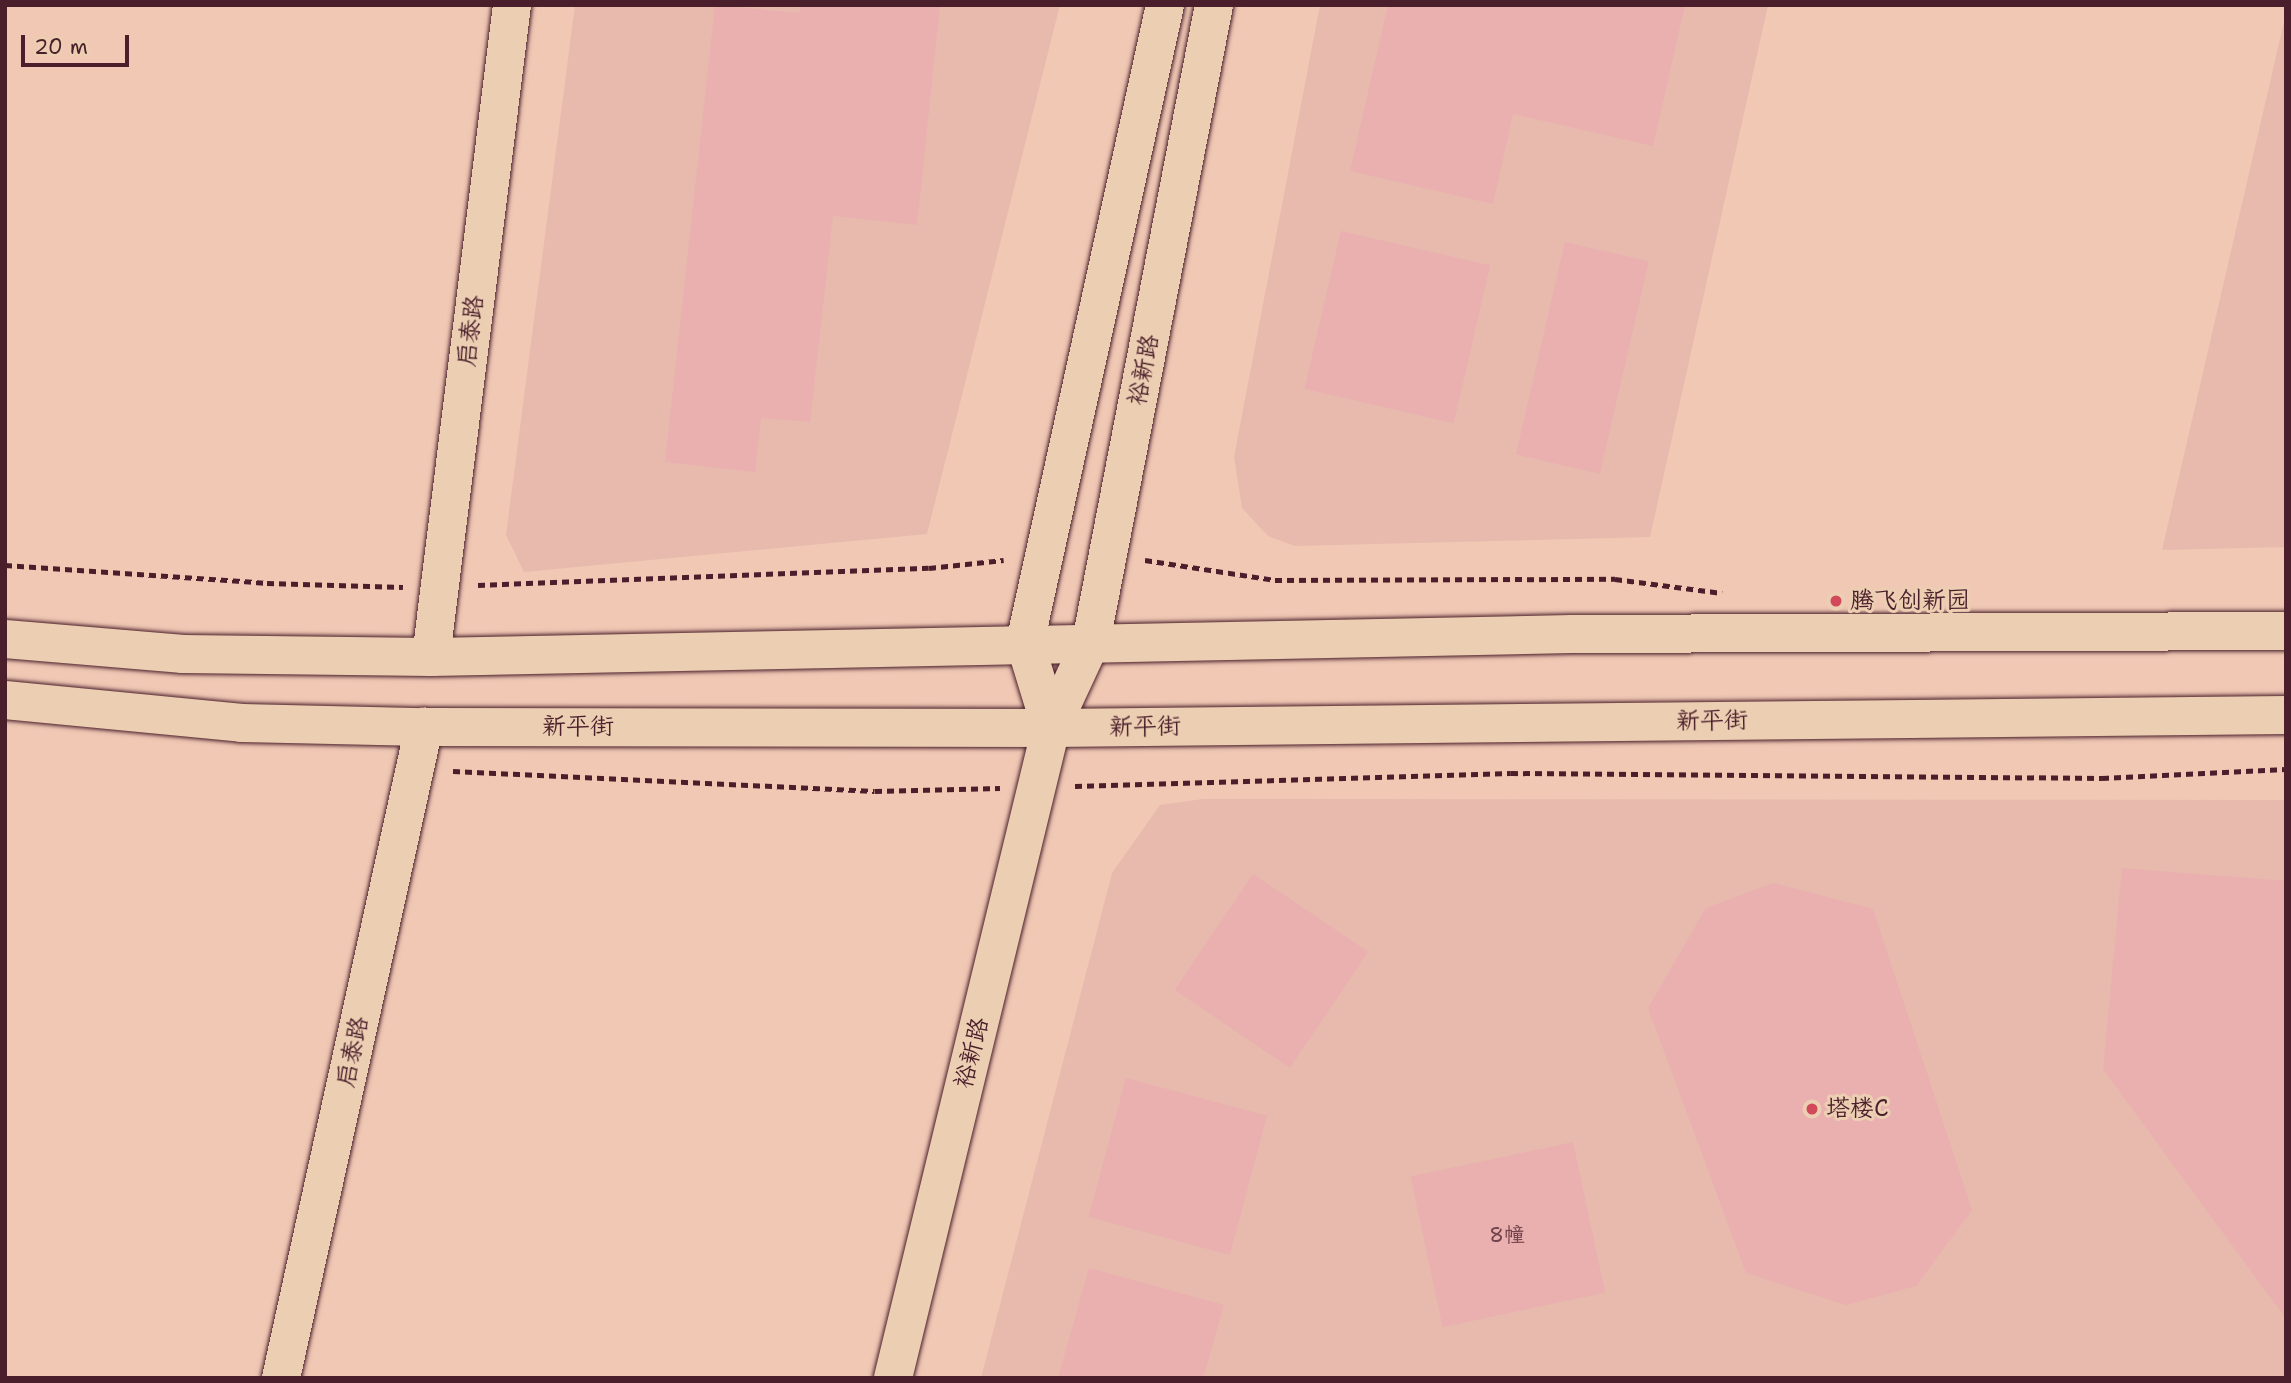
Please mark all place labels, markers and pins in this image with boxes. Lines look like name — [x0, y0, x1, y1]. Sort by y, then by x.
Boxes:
place label: 腾飞创新园 — [1850, 587, 1970, 615]
marker: 腾飞创新园 — [1828, 593, 1844, 609]
place label: 塔楼C — [1826, 1095, 1889, 1123]
marker: 塔楼C — [1804, 1101, 1820, 1117]

